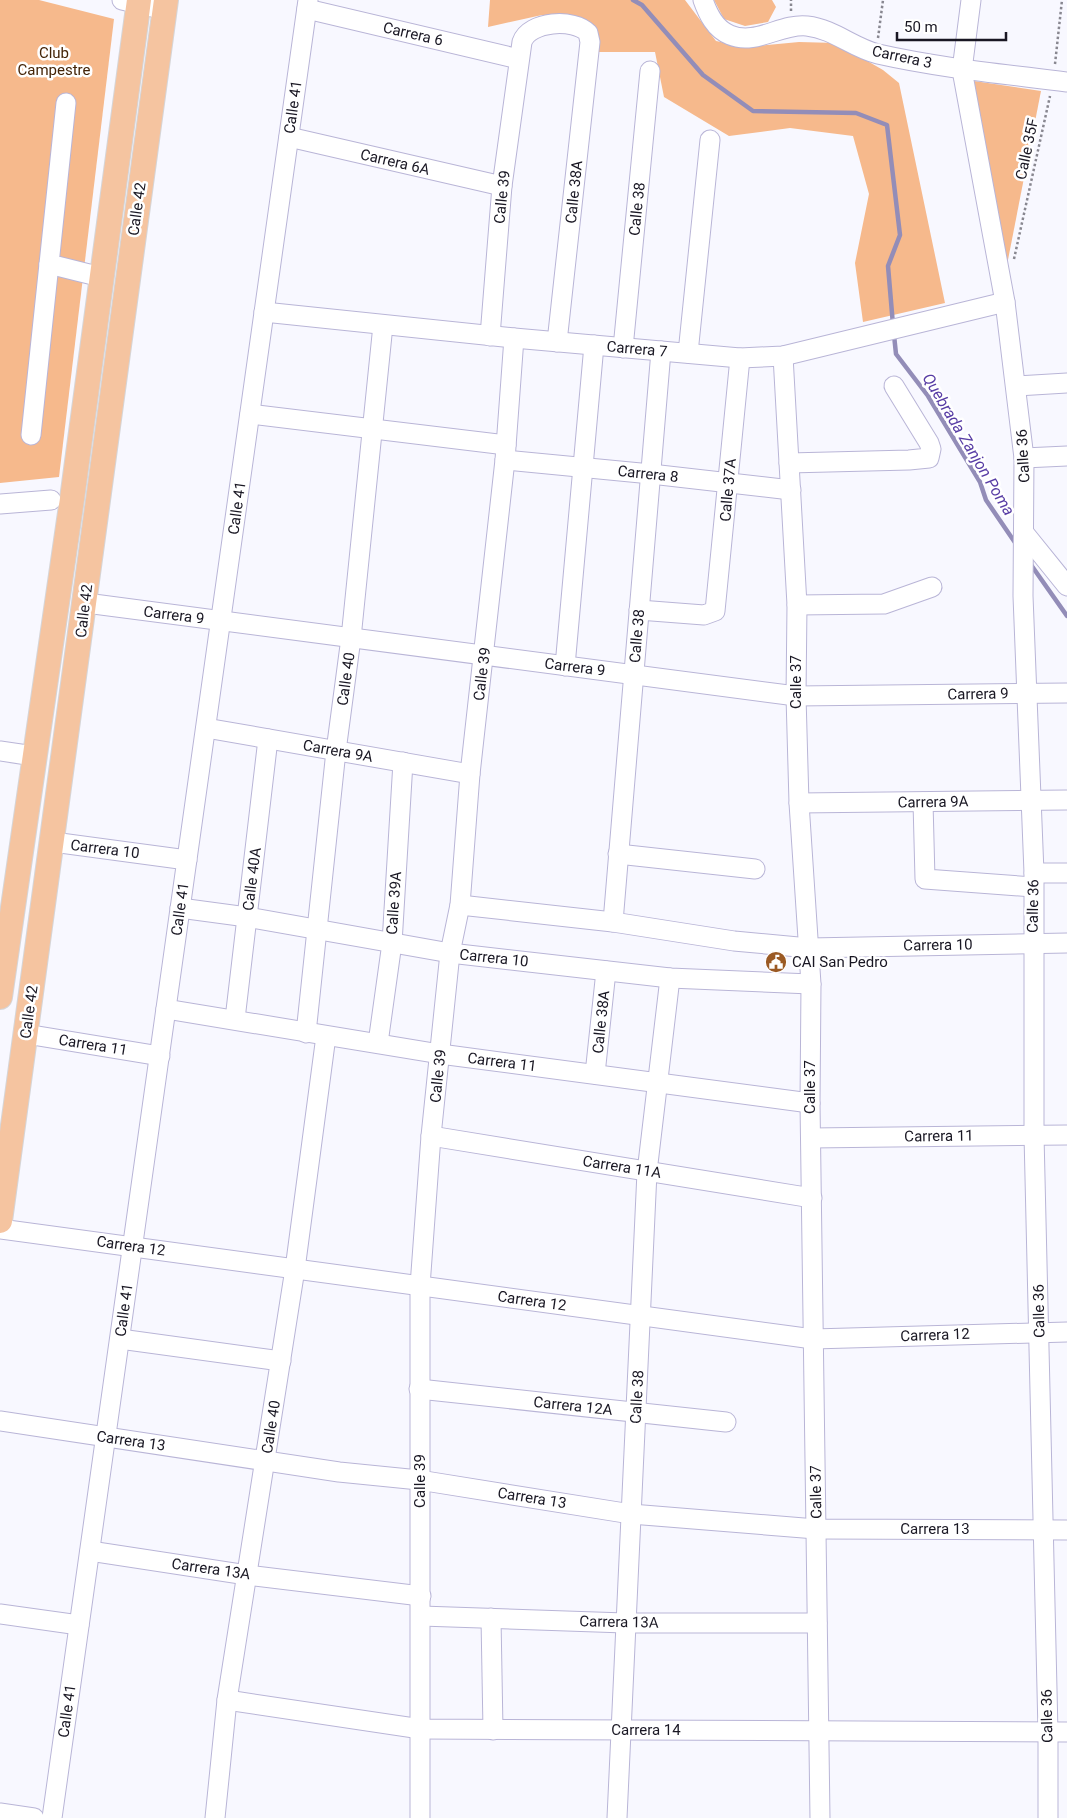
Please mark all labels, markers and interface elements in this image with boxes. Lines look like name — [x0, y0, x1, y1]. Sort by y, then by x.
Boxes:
scale bar — [897, 10, 1006, 42]
street label: Carrera 6 — [381, 18, 445, 50]
text: 50 m — [904, 18, 938, 36]
street label: Carrera 3 — [870, 42, 934, 72]
park label: Club Campestre — [17, 44, 91, 79]
street label: Calle 41 — [280, 79, 306, 135]
street label: Calle 35F — [1012, 117, 1042, 181]
street label: Carrera 6A — [358, 145, 432, 179]
street label: Calle 38A — [562, 159, 586, 225]
street label: Calle 39 — [490, 169, 514, 225]
street label: Calle 42 — [124, 181, 150, 237]
street label: Calle 38 — [625, 181, 649, 237]
street label: Carrera 7 — [606, 337, 668, 361]
water label: Quebrada Zanjon Poma — [919, 370, 1019, 519]
street label: Calle 36 — [1013, 429, 1033, 483]
street label: Calle 37A — [716, 457, 740, 522]
street label: Carrera 8 — [617, 462, 679, 486]
street label: Calle 41 — [224, 480, 250, 536]
street label: Calle 42 — [72, 583, 96, 639]
street label: Carrera 9 — [143, 602, 205, 628]
street label: Calle 38 — [626, 608, 648, 664]
street label: Calle 39 — [470, 646, 494, 702]
street label: Calle 40 — [333, 651, 359, 707]
street label: Carrera 9 — [544, 654, 606, 680]
street label: Calle 37 — [787, 655, 805, 709]
street label: Carrera 9 — [947, 684, 1009, 704]
street label: Carrera 9A — [302, 736, 375, 766]
street label: Carrera 9A — [897, 792, 969, 812]
street label: Carrera 10 — [69, 836, 141, 862]
street label: Calle 40A — [239, 846, 265, 912]
street label: Calle 39A — [383, 870, 405, 935]
street label: Calle 36 — [1024, 879, 1042, 933]
street label: Calle 41 — [167, 881, 193, 937]
street label: Carrera 10 — [903, 935, 973, 955]
street label: Carrera 10 — [459, 945, 529, 971]
public building icon: CAI San Pedro — [764, 950, 788, 974]
place label: CAI San Pedro — [792, 953, 888, 971]
street label: Calle 42 — [16, 984, 42, 1040]
street label: Calle 38A — [589, 989, 613, 1055]
street label: Carrera 11 — [57, 1031, 129, 1059]
street label: Calle 39 — [426, 1048, 450, 1104]
street label: Carrera 11 — [466, 1049, 538, 1075]
street label: Calle 37 — [801, 1060, 819, 1114]
street label: Carrera 11 — [904, 1126, 974, 1146]
street label: Carrera 11A — [581, 1152, 663, 1182]
street label: Carrera 12 — [95, 1232, 167, 1260]
street label: Calle 41 — [111, 1282, 137, 1338]
street label: Calle 36 — [1030, 1284, 1048, 1338]
street label: Carrera 12 — [496, 1287, 568, 1315]
street label: Carrera 12 — [900, 1325, 970, 1345]
street label: Calle 38 — [627, 1370, 647, 1424]
street label: Carrera 12A — [533, 1393, 614, 1419]
street label: Calle 40 — [258, 1399, 284, 1455]
street label: Carrera 13 — [95, 1427, 167, 1455]
street label: Calle 39 — [411, 1454, 429, 1508]
street label: Calle 37 — [807, 1465, 825, 1519]
street label: Carrera 13 — [496, 1484, 568, 1512]
street label: Carrera 13 — [900, 1520, 970, 1538]
street label: Carrera 13A — [171, 1555, 252, 1583]
street label: Carrera 13A — [579, 1612, 659, 1632]
street label: Calle 41 — [54, 1683, 80, 1739]
street label: Calle 36 — [1038, 1689, 1056, 1743]
street label: Carrera 14 — [611, 1721, 681, 1739]

